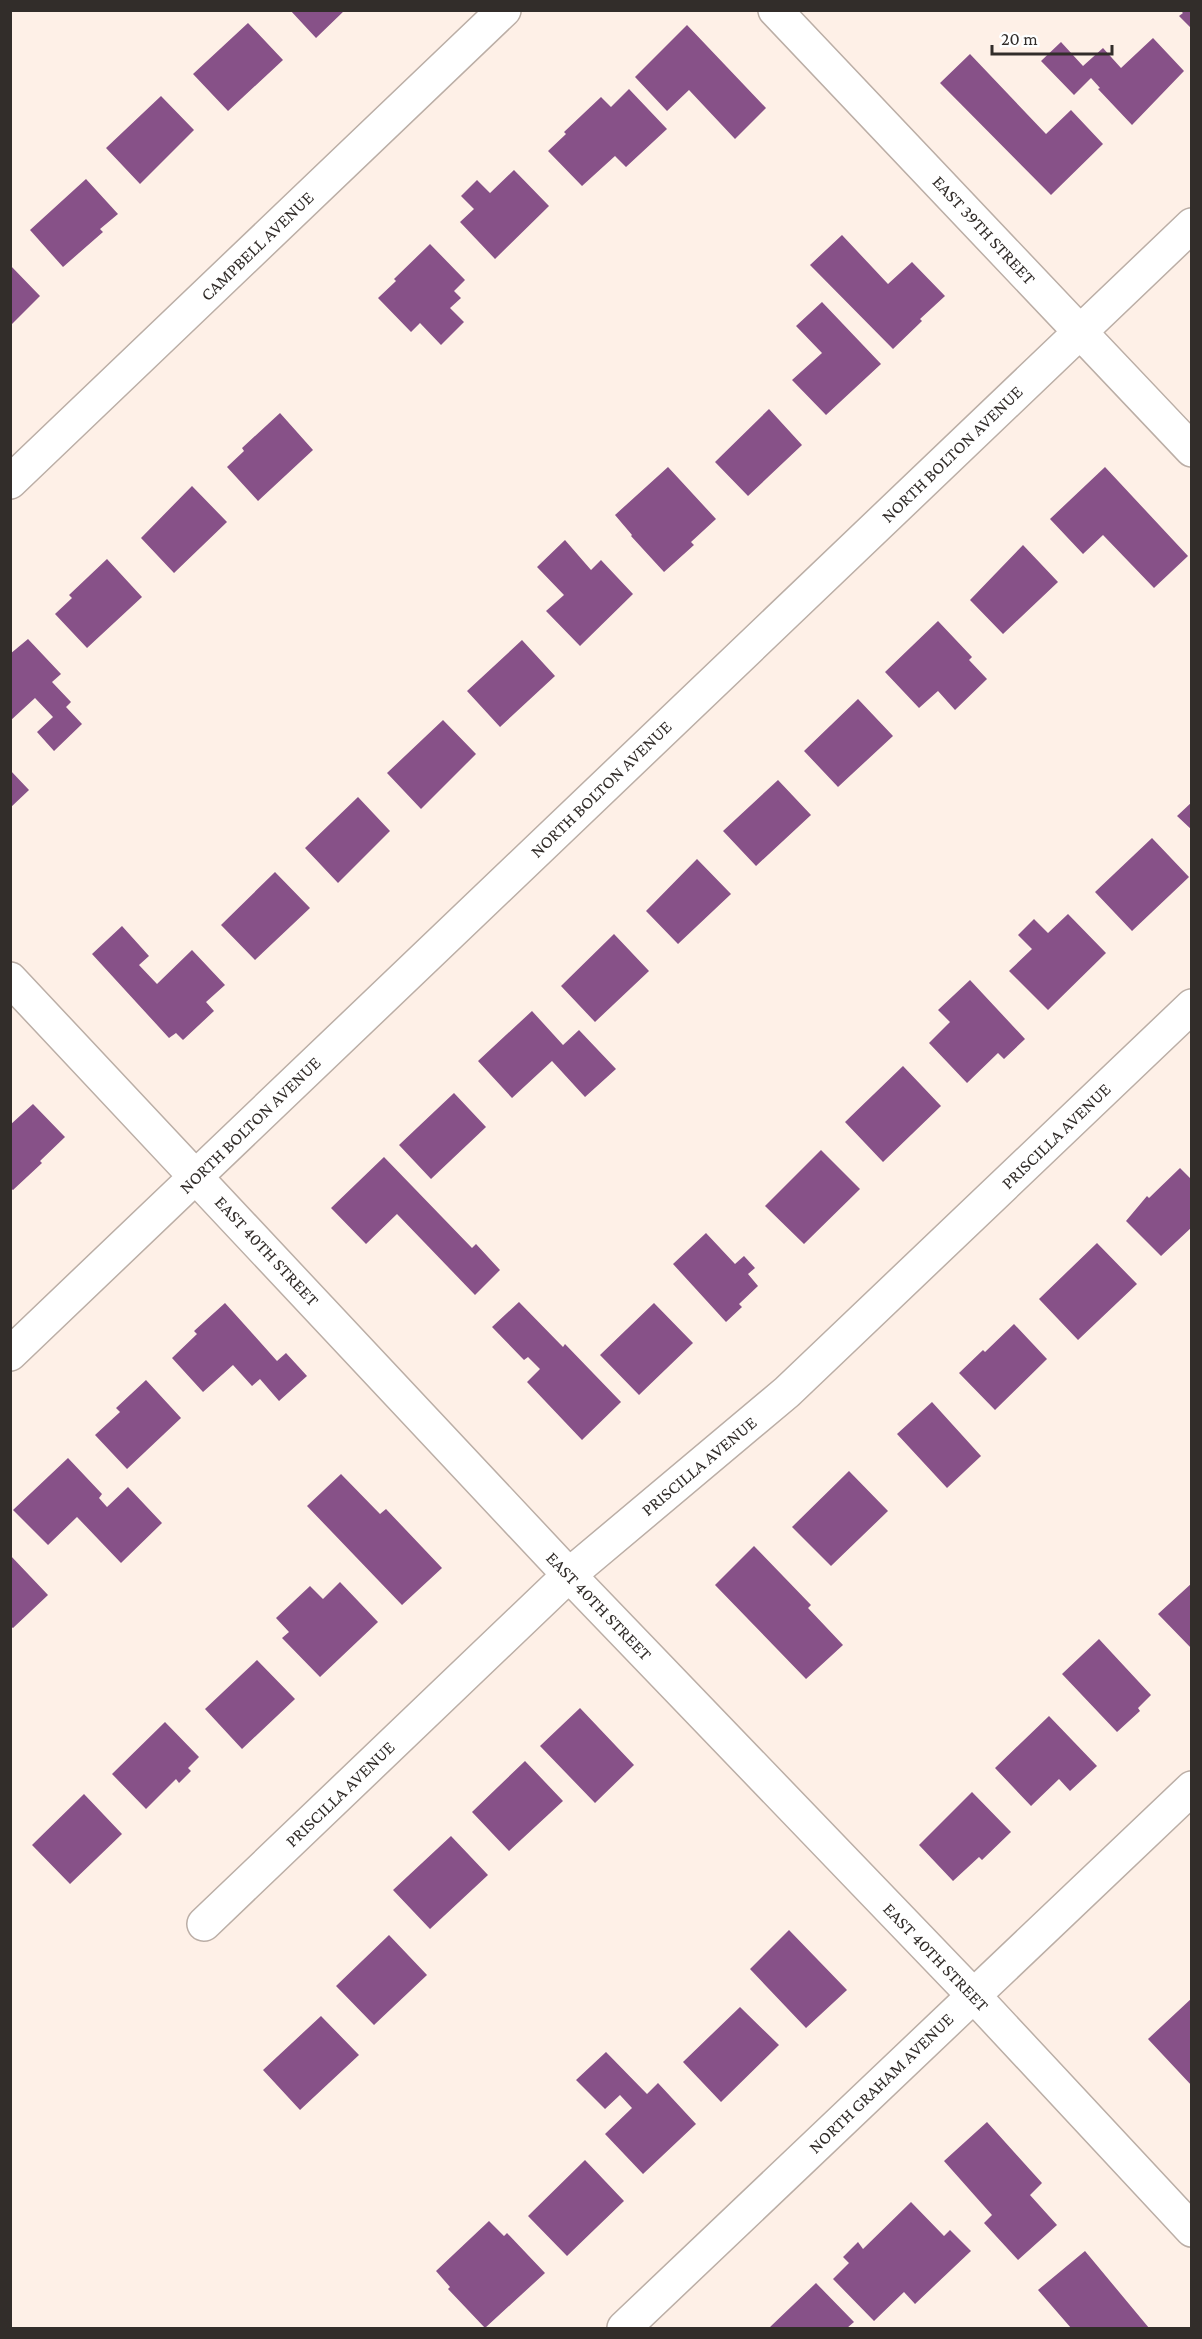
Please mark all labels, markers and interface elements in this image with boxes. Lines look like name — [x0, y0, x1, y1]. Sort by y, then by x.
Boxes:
scale bar — [992, 18, 1112, 56]
text: 20 m — [1001, 29, 1038, 49]
street label: EAST 39TH STREET — [928, 171, 1040, 289]
street label: CAMPBELL AVENUE — [197, 187, 318, 305]
street label: NORTH BOLTON AVENUE — [877, 381, 1027, 527]
street label: NORTH BOLTON AVENUE — [526, 716, 676, 862]
street label: NORTH BOLTON AVENUE — [175, 1052, 325, 1198]
street label: PRISCILLA AVENUE — [997, 1079, 1115, 1193]
street label: EAST 40TH STREET — [211, 1192, 323, 1310]
street label: PRISCILLA AVENUE — [638, 1412, 761, 1520]
street label: EAST 40TH STREET — [542, 1548, 656, 1665]
street label: PRISCILLA AVENUE — [281, 1737, 399, 1851]
street label: EAST 40TH STREET — [879, 1899, 993, 2016]
street label: NORTH GRAHAM AVENUE — [805, 2009, 958, 2157]

